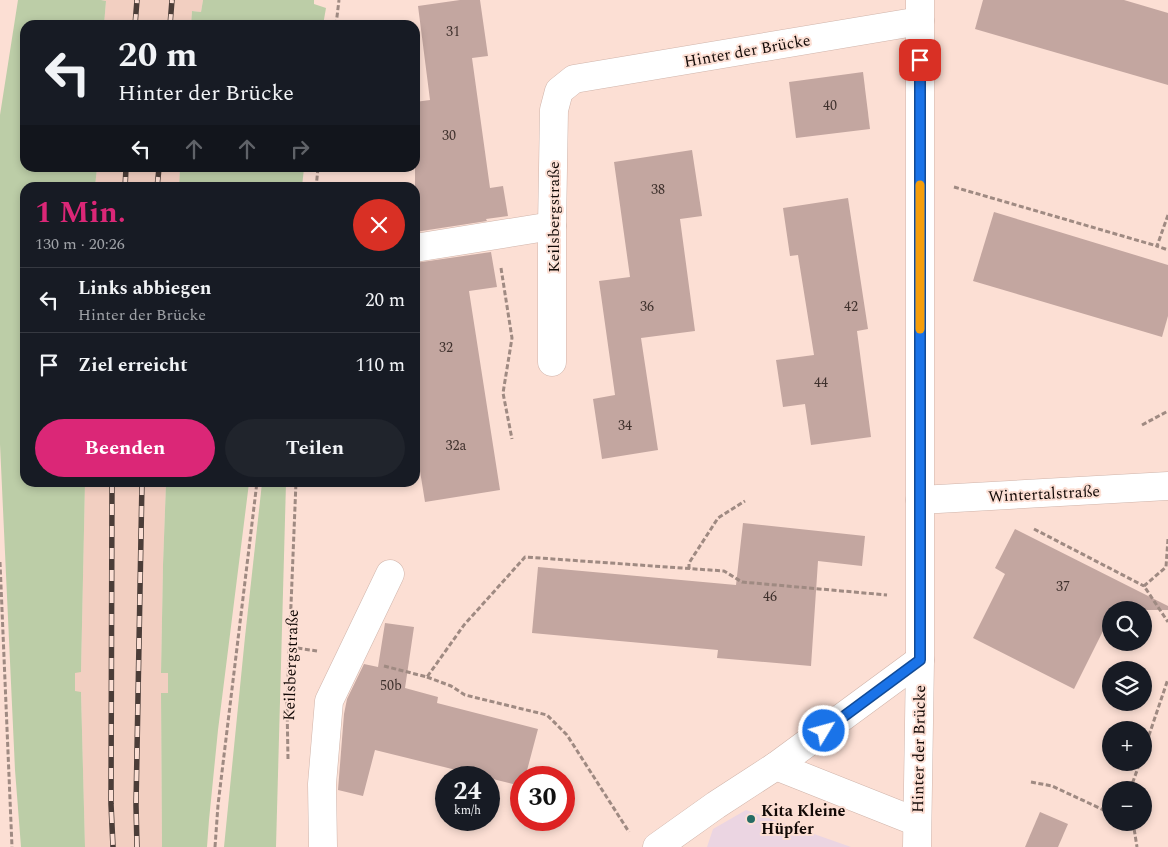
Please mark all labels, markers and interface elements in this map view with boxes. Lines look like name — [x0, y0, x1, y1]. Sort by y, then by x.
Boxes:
house number: 31 — [446, 21, 460, 42]
street label: Hinter der Brücke — [682, 28, 812, 74]
text: 20 m — [118, 29, 198, 82]
pin — [899, 39, 941, 81]
icon: left — [35, 40, 100, 105]
icon: arrive — [906, 46, 934, 74]
text: Hinter der Brücke — [118, 77, 294, 110]
house number: 40 — [823, 95, 837, 116]
house number: 30 — [442, 125, 456, 146]
icon: left — [127, 135, 155, 163]
icon: ahead — [180, 135, 208, 163]
icon: ahead — [233, 135, 261, 163]
icon: right — [286, 135, 314, 163]
street label: Keilsbergstraße — [542, 161, 566, 273]
house number: 38 — [651, 179, 665, 200]
text: 1 Min. — [35, 190, 126, 236]
button: close — [353, 199, 405, 251]
text: 130 m · 20:26 — [35, 232, 125, 256]
text: Links abbiegen — [78, 274, 212, 303]
icon: left — [35, 286, 63, 314]
text: 20 m — [365, 286, 405, 315]
house number: 36 — [640, 296, 654, 317]
house number: 42 — [844, 296, 858, 317]
text: Hinter der Brücke — [78, 303, 206, 327]
house number: 32 — [439, 337, 453, 358]
icon: arrive — [35, 351, 63, 379]
text: Ziel erreicht — [78, 351, 188, 380]
text: 110 m — [355, 351, 405, 380]
house number: 44 — [814, 372, 828, 393]
house number: 34 — [618, 415, 632, 436]
button: Beenden — [35, 419, 215, 477]
button: Teilen — [225, 419, 405, 477]
house number: 32a — [446, 435, 467, 456]
street label: Wintertalstraße — [987, 479, 1101, 509]
house number: 37 — [1056, 576, 1070, 597]
house number: 46 — [763, 586, 777, 607]
map controls — [1102, 601, 1152, 831]
button: search — [1102, 601, 1152, 651]
street label: Keilsbergstraße — [277, 609, 305, 721]
button: layers — [1102, 661, 1152, 711]
house number: 50b — [380, 675, 402, 696]
street label: Hinter der Brücke — [906, 685, 932, 813]
position arrow — [797, 704, 849, 756]
button: + — [1102, 721, 1152, 771]
speed limit sign: 30 — [510, 766, 575, 831]
text: 24 — [453, 773, 482, 811]
button: − — [1102, 781, 1152, 831]
place label: Kita Kleine Hüpfer — [761, 799, 846, 841]
text: km/h — [454, 801, 481, 820]
marker: Kita Kleine Hüpfer — [745, 813, 757, 825]

